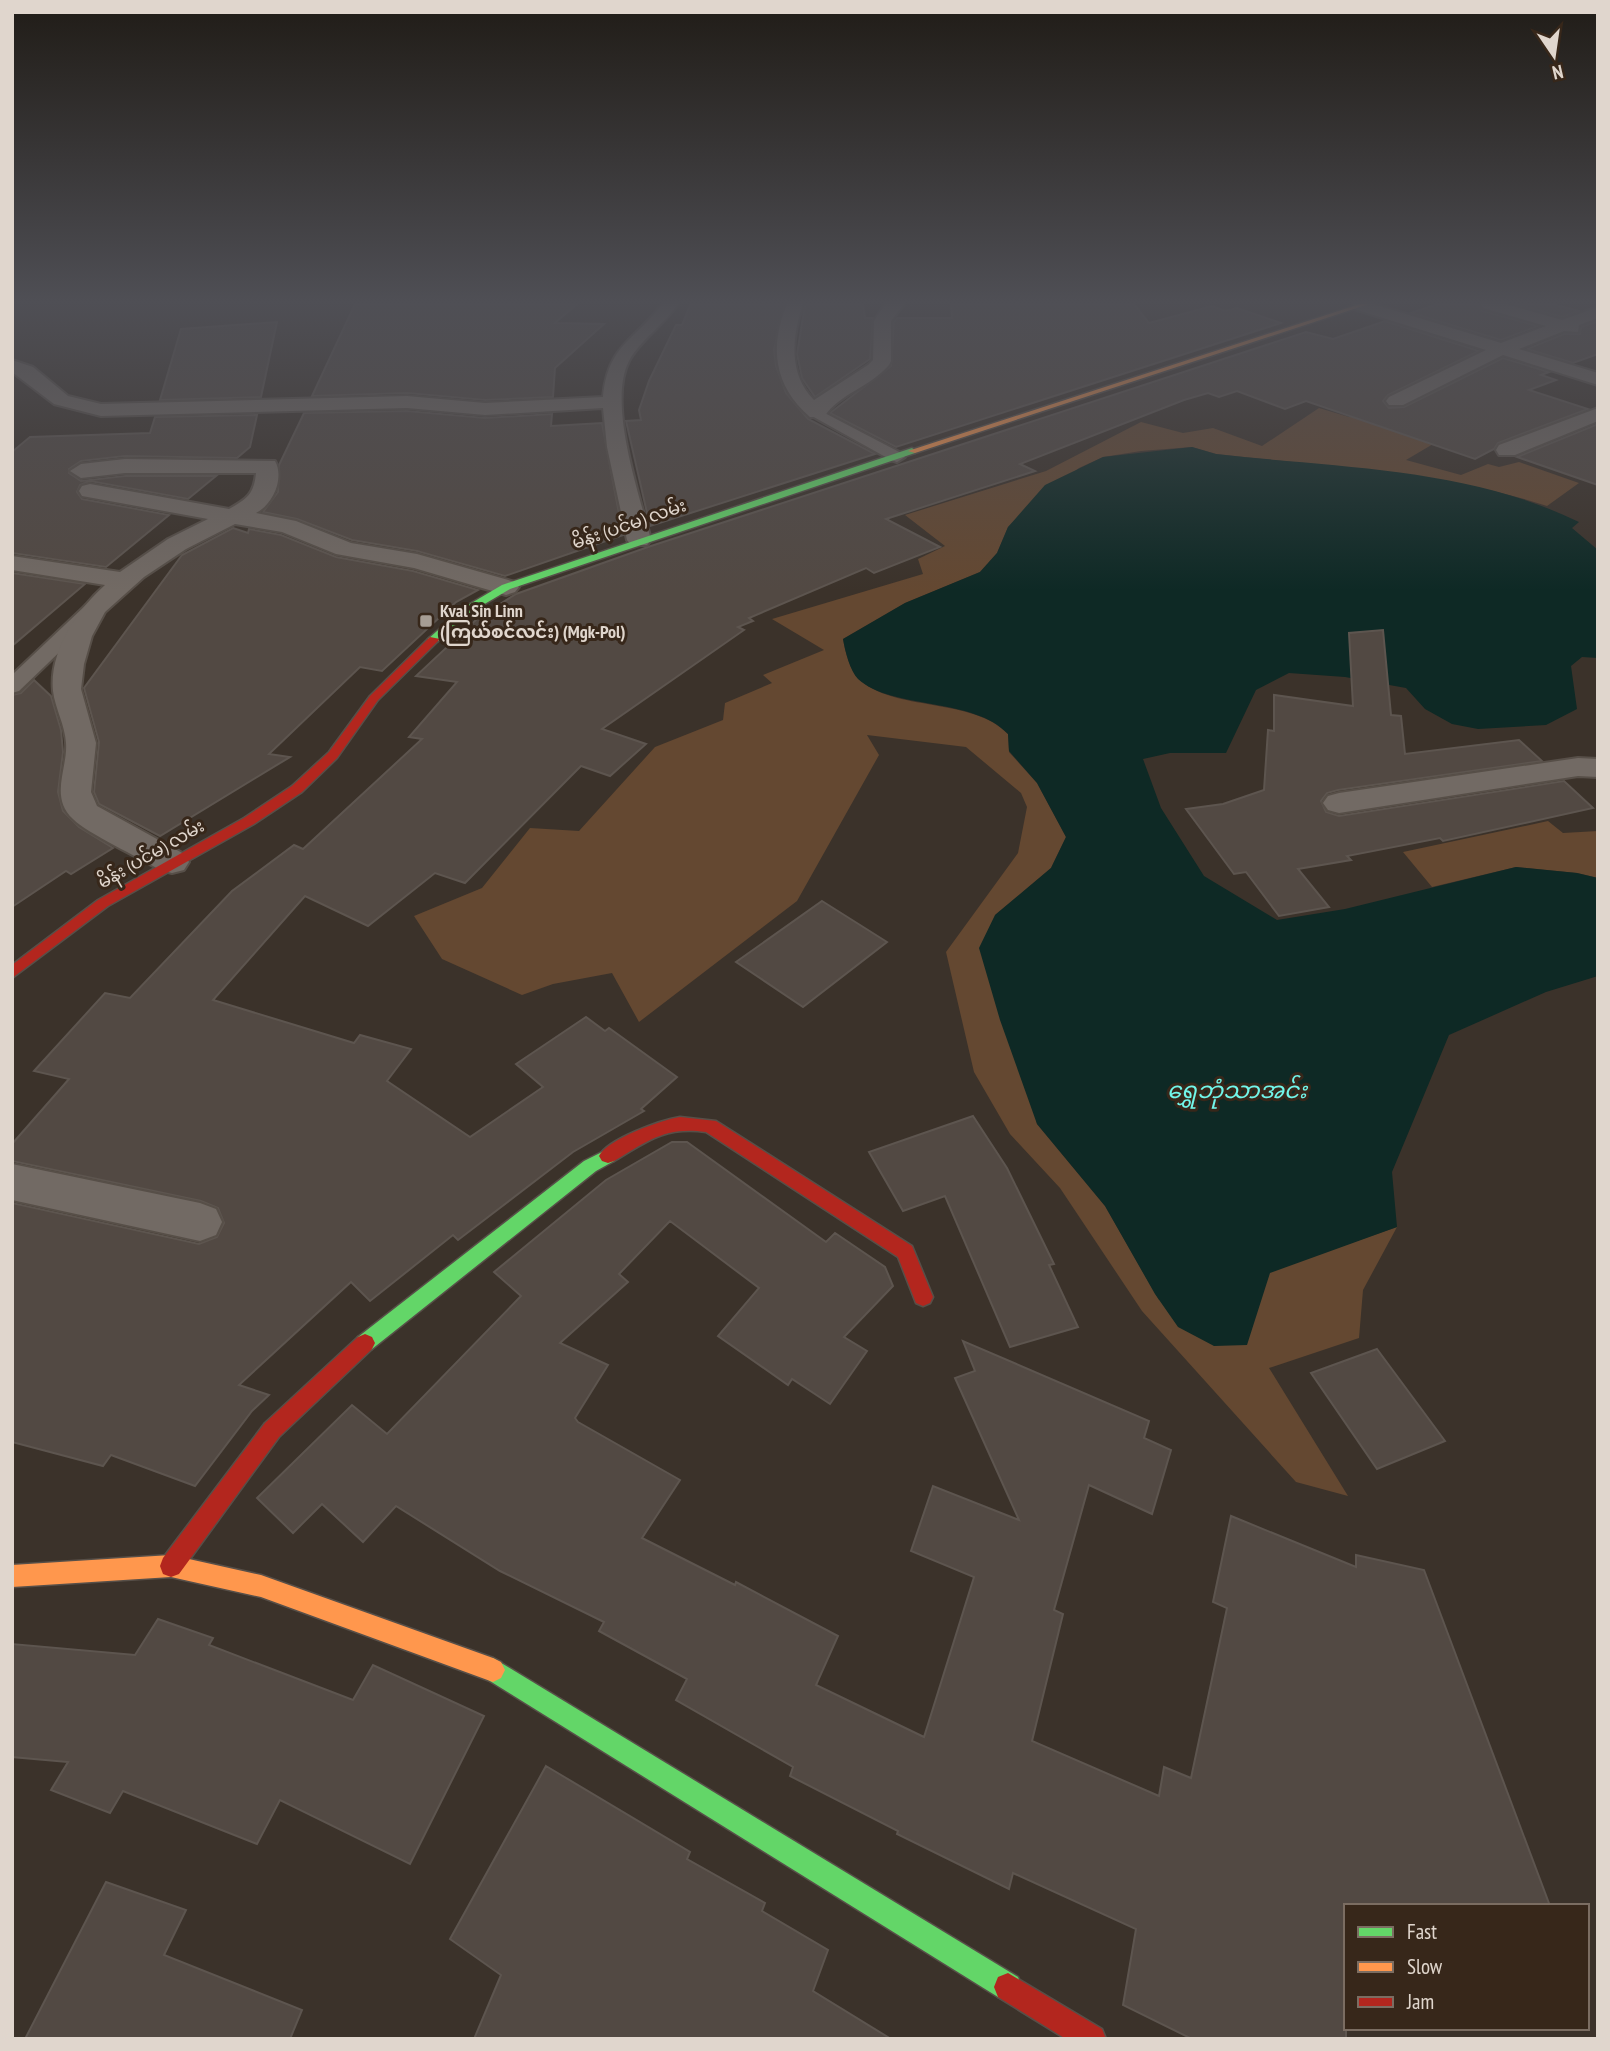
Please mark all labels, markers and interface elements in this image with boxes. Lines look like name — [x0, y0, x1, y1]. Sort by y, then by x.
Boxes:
north arrow — [1519, 21, 1589, 91]
text: N — [1550, 60, 1566, 85]
street label: မိန်း (ပင်မ) လမ်း — [568, 491, 690, 558]
place label: Kyal Sin Linn (ကြယ်စင်လင်း) (Mgk-Pol) — [440, 599, 625, 646]
marker: Kyal Sin Linn (ကြယ်စင်လင်း) (Mgk-Pol) — [418, 613, 434, 629]
street label: မိန်း (ပင်မ) လမ်း — [92, 812, 210, 897]
water label: ရွှေဘုံသာအင်း — [1167, 1074, 1309, 1109]
legend — [1344, 1904, 1589, 2030]
text: Fast — [1407, 1918, 1437, 1945]
text: Slow — [1407, 1953, 1443, 1980]
text: Jam — [1406, 1988, 1434, 2015]

